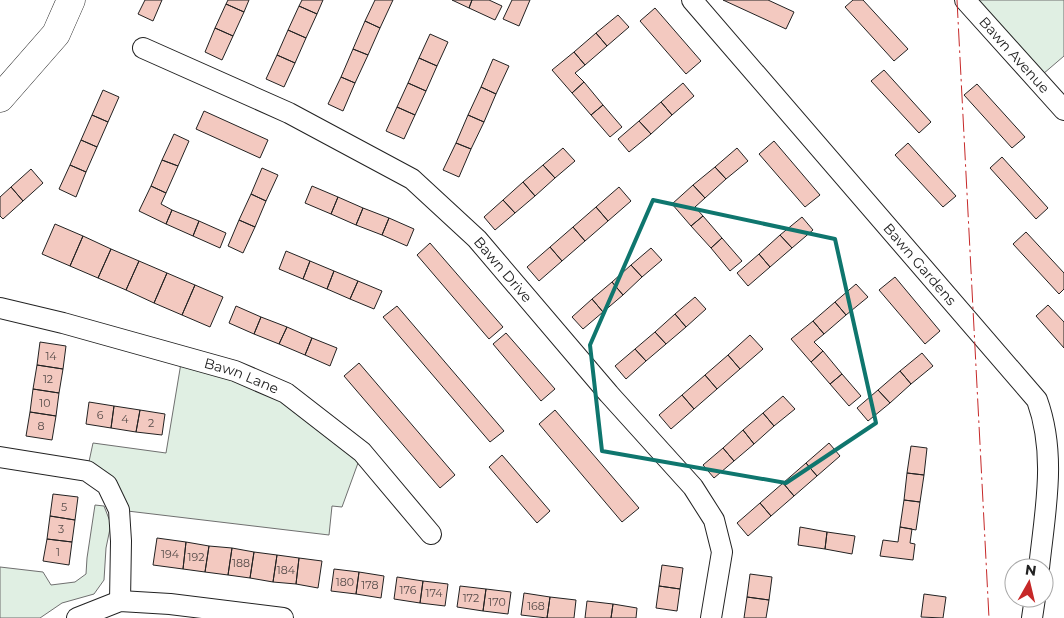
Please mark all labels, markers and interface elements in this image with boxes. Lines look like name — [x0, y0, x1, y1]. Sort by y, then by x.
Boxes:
street label: Bawn Avenue — [975, 13, 1054, 97]
street label: Bawn Gardens — [880, 219, 960, 309]
street label: Bawn Drive — [470, 233, 536, 306]
house number: 14 — [45, 349, 57, 363]
street label: Bawn Lane — [202, 354, 282, 398]
house number: 12 — [43, 372, 53, 386]
house number: 10 — [39, 396, 51, 410]
house number: 6 — [97, 408, 104, 422]
house number: 4 — [121, 412, 129, 426]
house number: 2 — [148, 416, 154, 430]
house number: 8 — [37, 419, 45, 433]
house number: 5 — [61, 500, 67, 514]
house number: 3 — [58, 522, 64, 536]
house number: 1 — [56, 545, 60, 559]
house number: 194 — [161, 547, 180, 561]
house number: 192 — [188, 550, 204, 564]
house number: 188 — [232, 556, 250, 570]
north arrow — [1004, 558, 1054, 608]
text: N — [1024, 560, 1038, 580]
house number: 184 — [277, 563, 296, 577]
house number: 180 — [336, 575, 354, 589]
house number: 178 — [361, 578, 379, 592]
house number: 176 — [400, 583, 417, 597]
house number: 174 — [425, 586, 443, 600]
house number: 172 — [463, 591, 479, 605]
house number: 170 — [488, 595, 506, 609]
house number: 168 — [527, 599, 545, 613]

